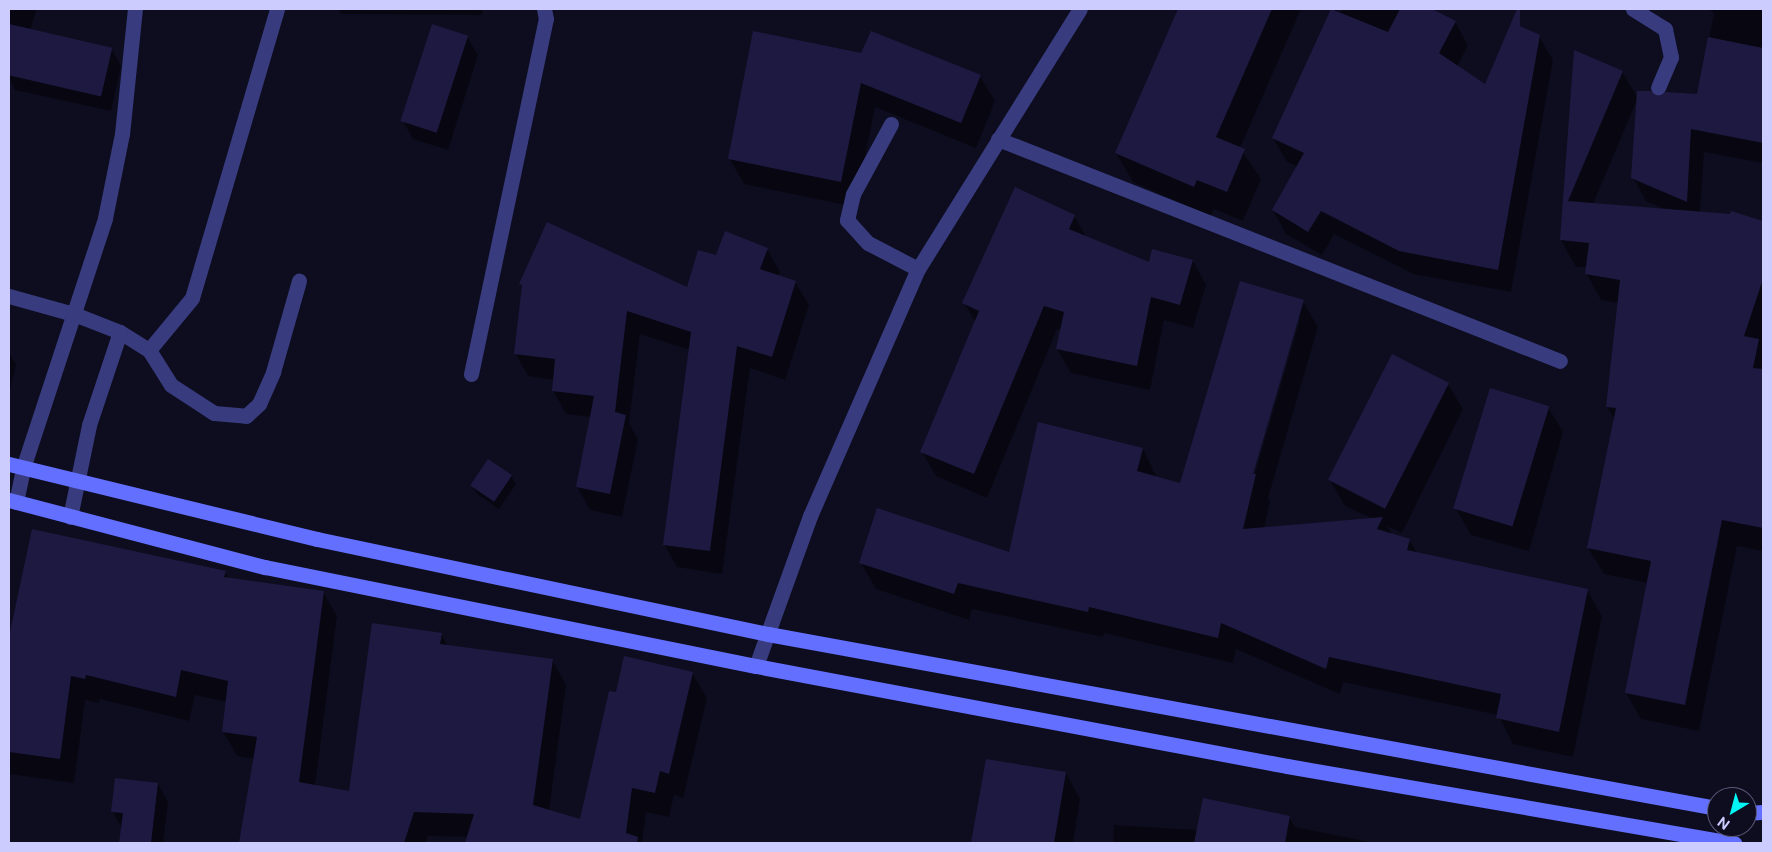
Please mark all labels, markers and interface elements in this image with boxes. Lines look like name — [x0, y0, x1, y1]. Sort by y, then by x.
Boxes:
north arrow — [1707, 787, 1757, 837]
text: N — [1714, 814, 1733, 833]

